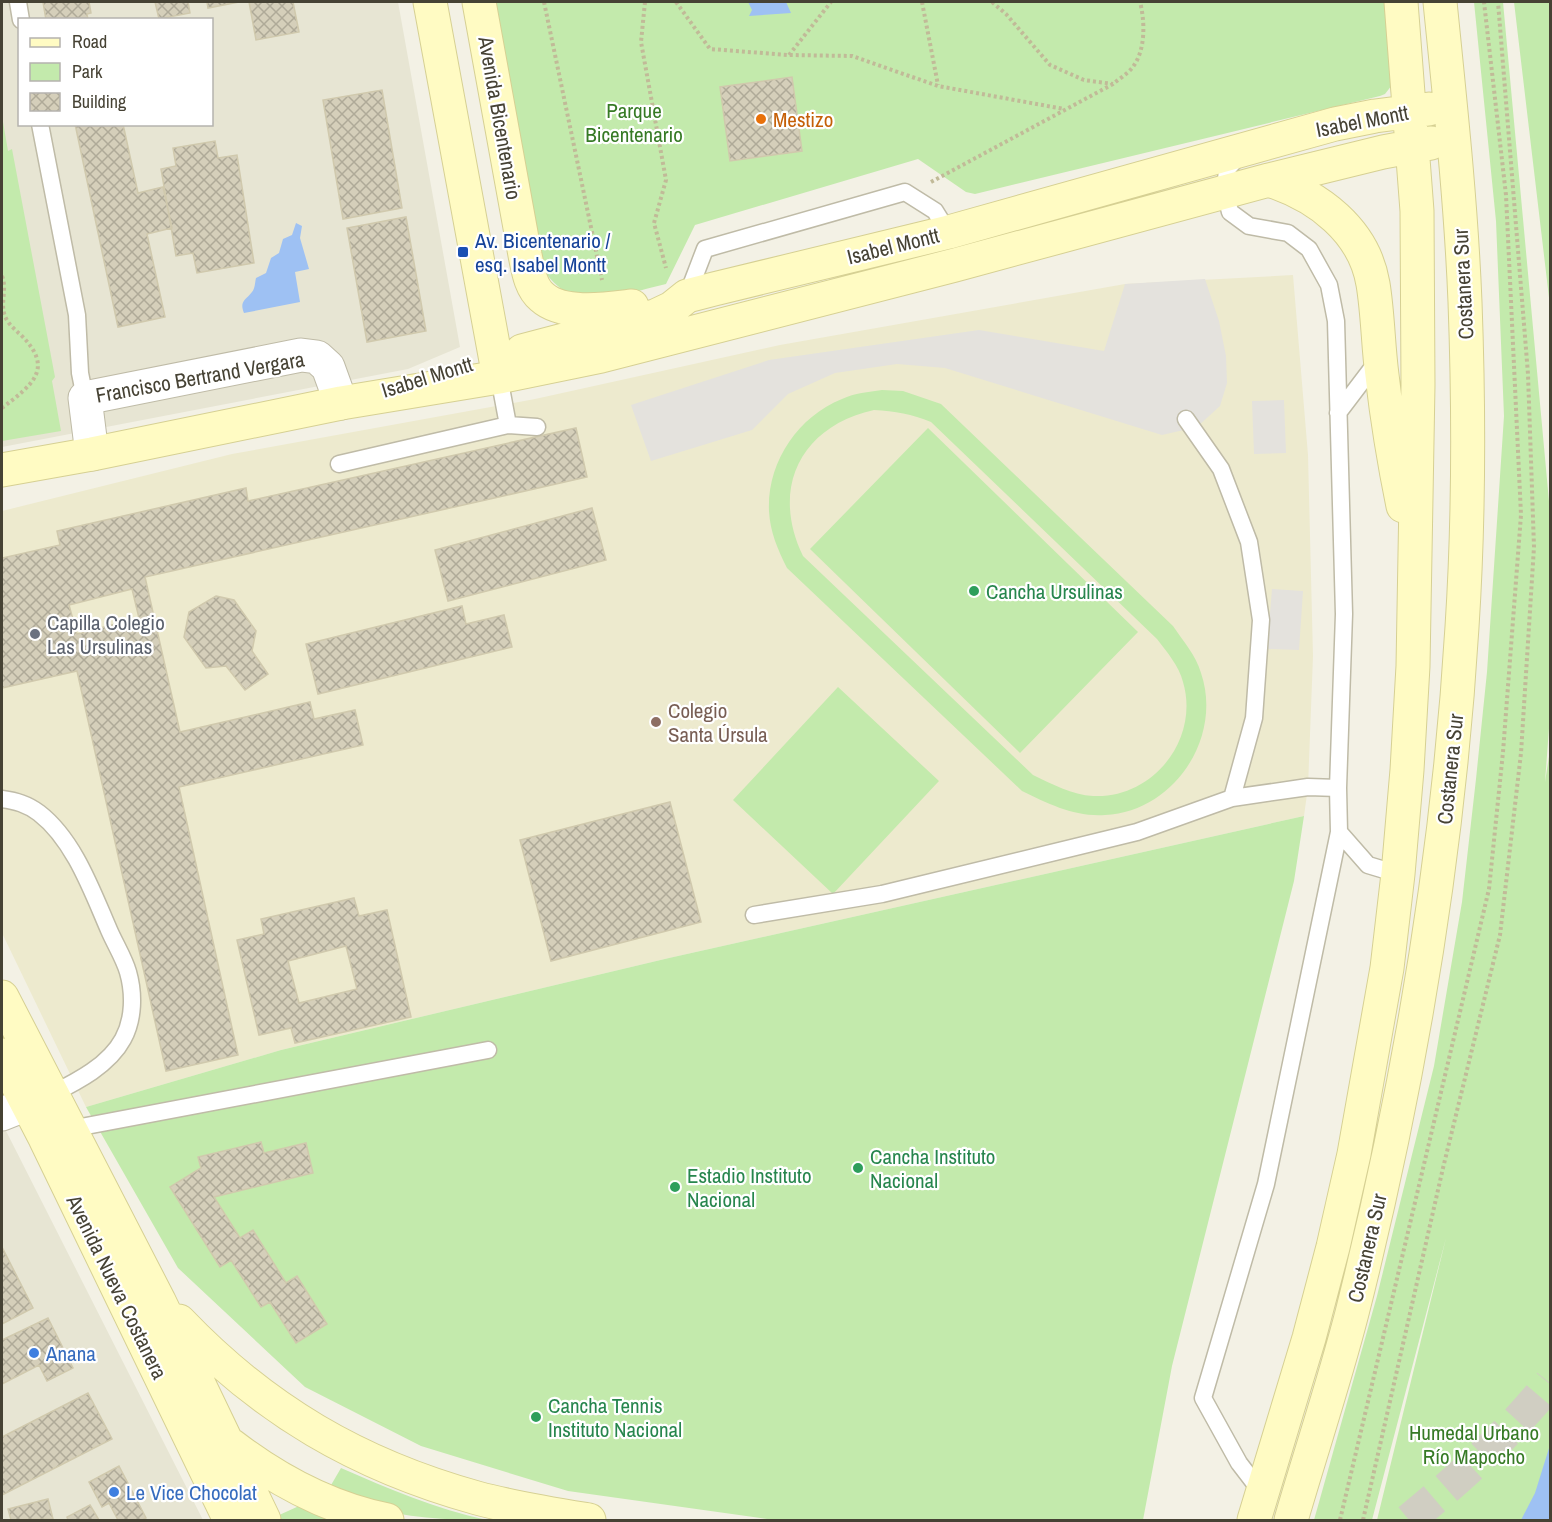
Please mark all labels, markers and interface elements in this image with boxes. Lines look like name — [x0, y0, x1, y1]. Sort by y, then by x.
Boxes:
legend — [18, 18, 213, 126]
text: Road — [72, 29, 107, 54]
street label: Avenida Bicentenario — [471, 33, 529, 202]
text: Park — [72, 59, 103, 84]
text: Building — [72, 89, 127, 114]
park label: Parque Bicentenario — [585, 96, 683, 149]
street label: Isabel Montt — [1313, 98, 1411, 144]
place label: Mestizo — [773, 105, 833, 134]
marker: Mestizo — [754, 112, 768, 126]
street label: Isabel Montt — [844, 221, 942, 271]
place label: Av. Bicentenario / esq. Isabel Montt — [474, 226, 611, 279]
street label: Costanera Sur — [1446, 228, 1480, 340]
marker: Av. Bicentenario / esq. Isabel Montt — [456, 245, 470, 259]
street label: Francisco Bertrand Vergara — [93, 344, 307, 410]
street label: Isabel Montt — [378, 349, 476, 405]
place label: Cancha Ursulinas — [986, 577, 1123, 606]
marker: Cancha Ursulinas — [967, 584, 981, 598]
place label: Capilla Colegio Las Ursulinas — [47, 608, 165, 661]
marker: Capilla Colegio Las Ursulinas — [28, 627, 42, 641]
place label: Colegio Santa Úrsula — [668, 696, 768, 749]
street label: Costanera Sur — [1430, 712, 1470, 826]
marker: Colegio Santa Úrsula — [649, 715, 663, 729]
place label: Cancha Instituto Nacional — [870, 1142, 995, 1195]
place label: Estadio Instituto Nacional — [687, 1161, 811, 1214]
marker: Cancha Instituto Nacional — [851, 1161, 865, 1175]
marker: Estadio Instituto Nacional — [668, 1180, 682, 1194]
street label: Avenida Nueva Costanera — [59, 1189, 174, 1384]
street label: Costanera Sur — [1340, 1190, 1394, 1305]
place label: Anana — [45, 1339, 96, 1368]
marker: Anana — [27, 1346, 41, 1360]
place label: Cancha Tennis Instituto Nacional — [548, 1391, 682, 1444]
marker: Cancha Tennis Instituto Nacional — [529, 1410, 543, 1424]
park label: Humedal Urbano Río Mapocho — [1409, 1418, 1539, 1471]
place label: Le Vice Chocolat — [126, 1478, 257, 1507]
marker: Le Vice Chocolat — [107, 1485, 121, 1499]

